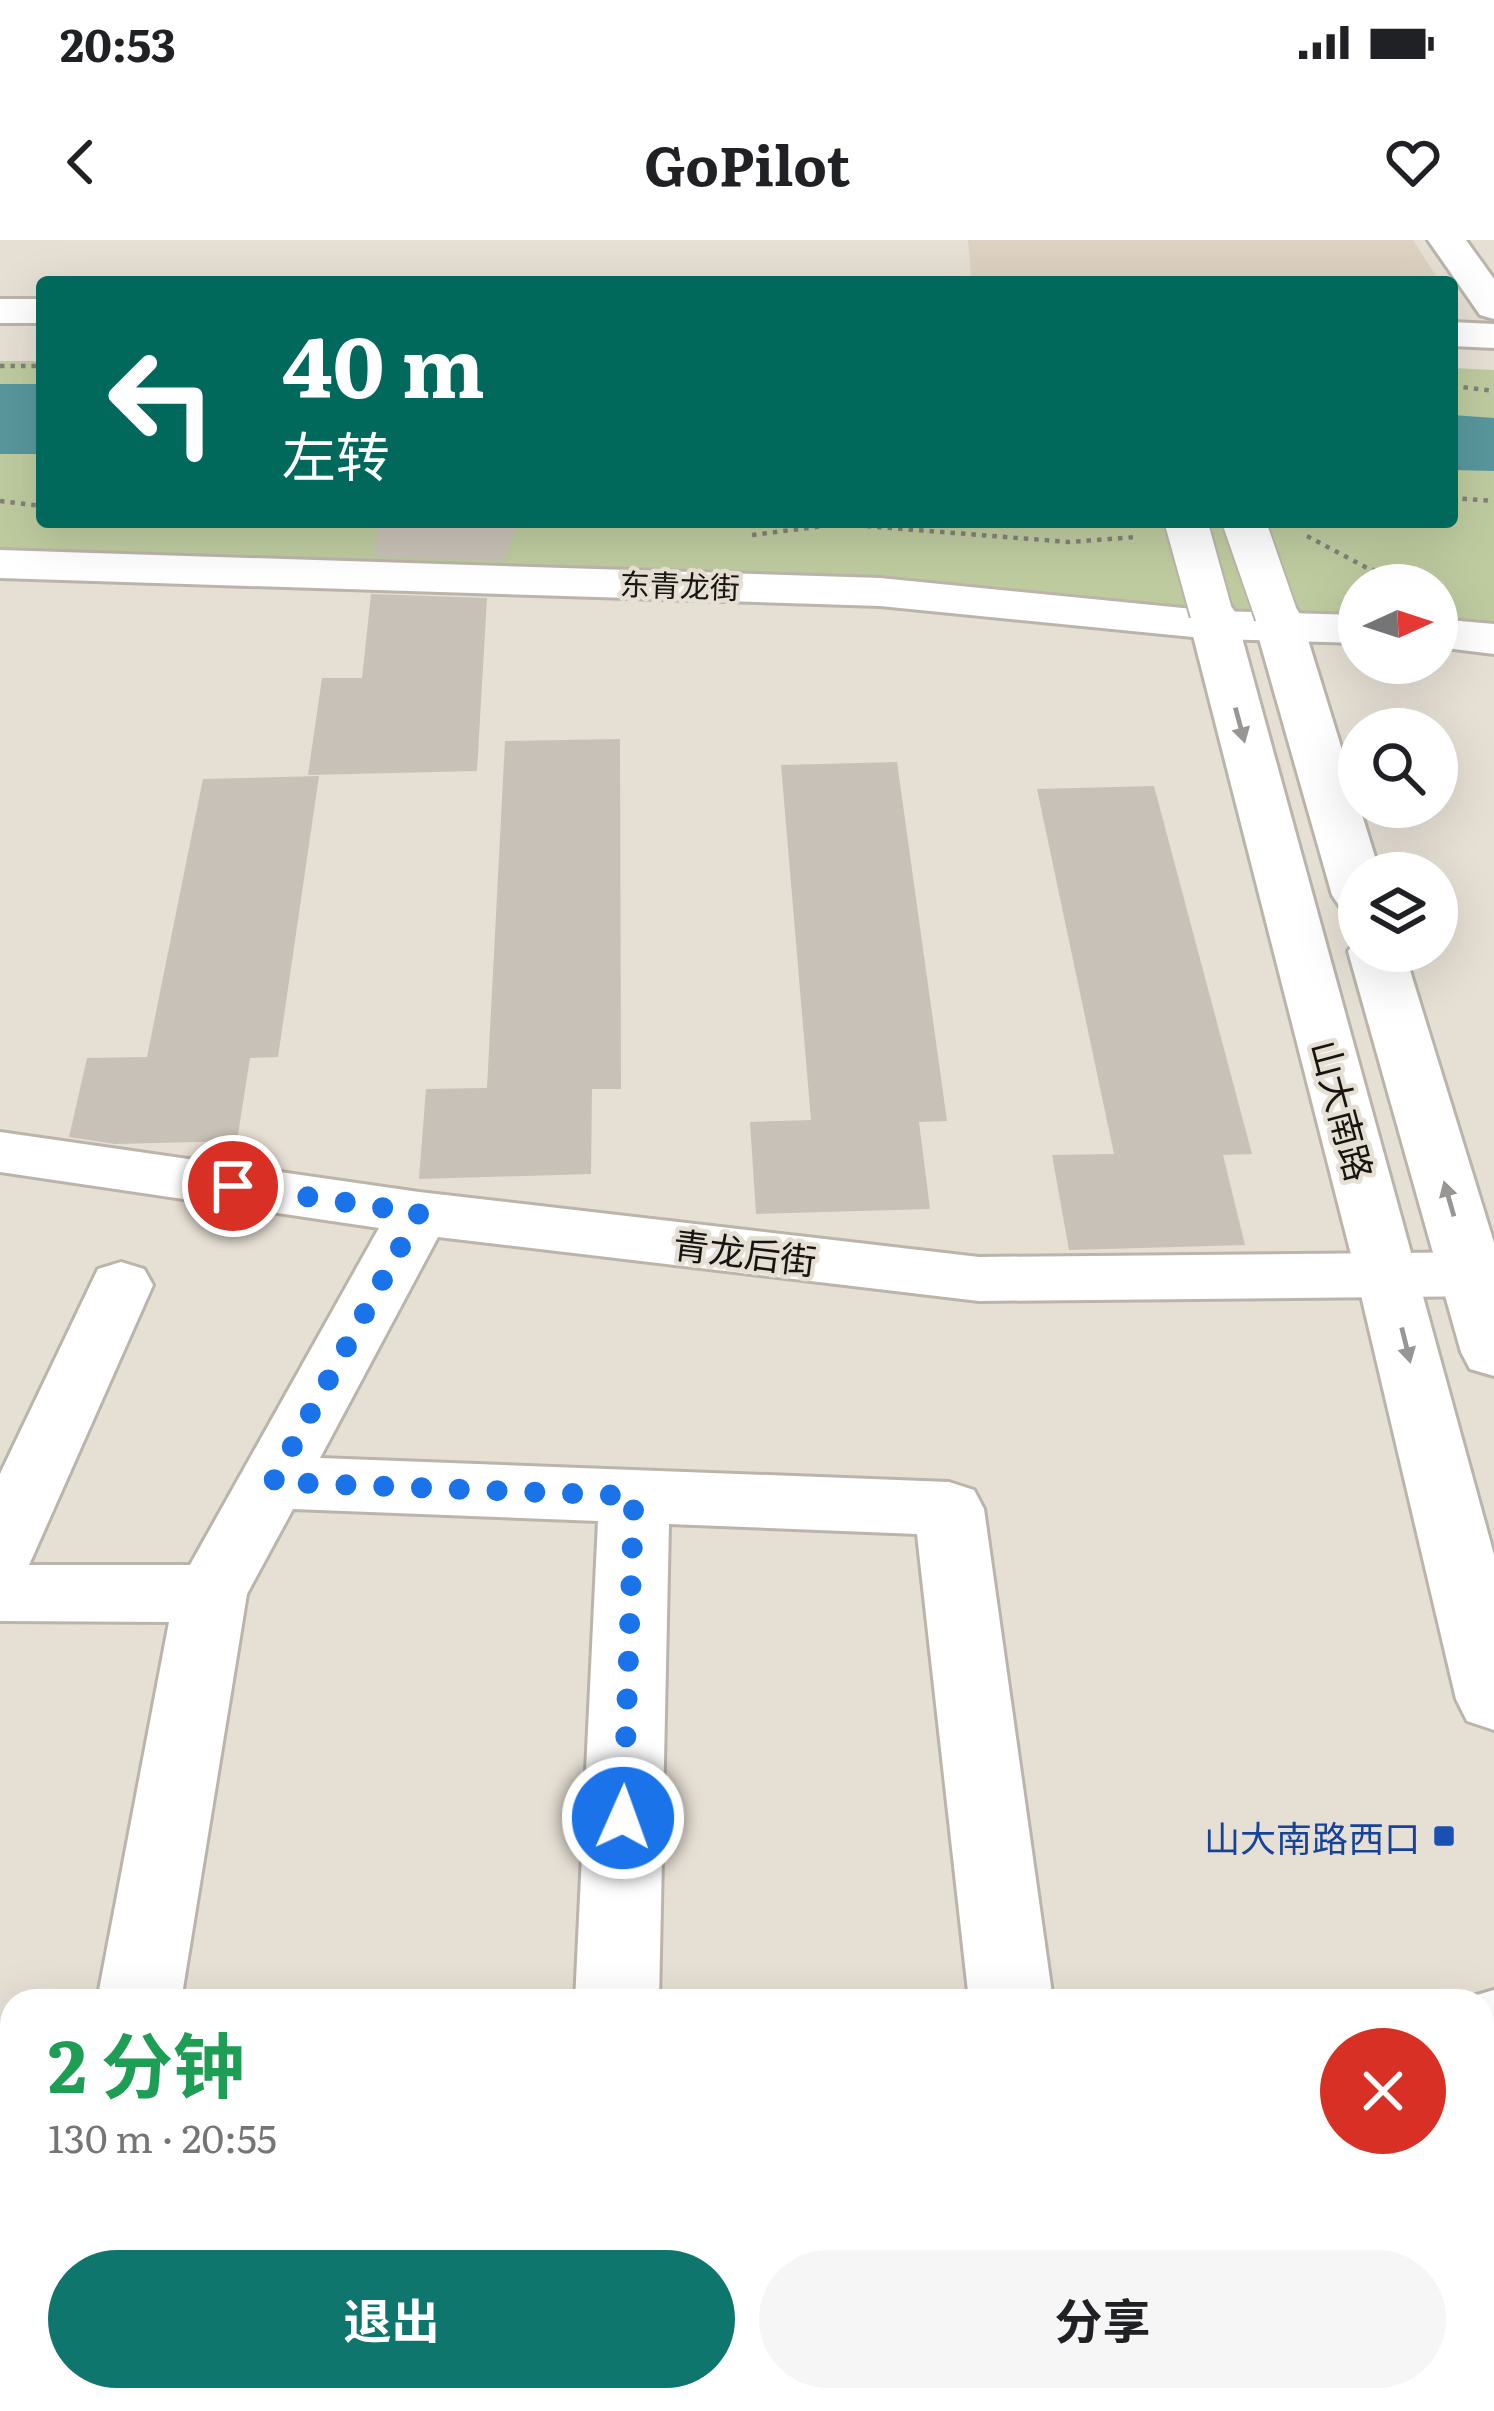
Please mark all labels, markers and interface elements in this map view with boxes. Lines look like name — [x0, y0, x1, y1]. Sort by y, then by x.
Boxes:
text: 20:53 — [60, 9, 176, 76]
text: GoPilot — [644, 122, 850, 203]
icon: back — [48, 129, 114, 195]
icon: heart — [1380, 129, 1446, 195]
text: 40 m — [282, 299, 485, 424]
icon: left — [84, 324, 240, 480]
text: 左转 — [282, 413, 390, 494]
street label: 东青龙街 — [619, 560, 741, 608]
north arrow — [1338, 564, 1458, 684]
map controls — [1338, 564, 1458, 972]
one-way arrow — [1232, 707, 1251, 744]
button: search — [1338, 708, 1458, 828]
button: layers — [1338, 852, 1458, 972]
street label: 山大南路 — [1300, 1034, 1388, 1186]
pin — [182, 1135, 284, 1237]
icon: arrive — [200, 1153, 266, 1219]
one-way arrow — [1439, 1180, 1457, 1217]
street label: 青龙后街 — [670, 1216, 820, 1286]
one-way arrow — [1397, 1327, 1416, 1364]
position arrow — [560, 1755, 686, 1881]
place label: 山大南路西口 — [1204, 1810, 1420, 1863]
marker: 山大南路西口 — [1431, 1823, 1457, 1849]
text: 2 分钟 — [48, 2008, 245, 2115]
button: close — [1320, 2028, 1446, 2154]
text: 130 m · 20:55 — [48, 2107, 277, 2165]
button: 退出 — [48, 2250, 735, 2388]
button: 分享 — [759, 2250, 1446, 2388]

